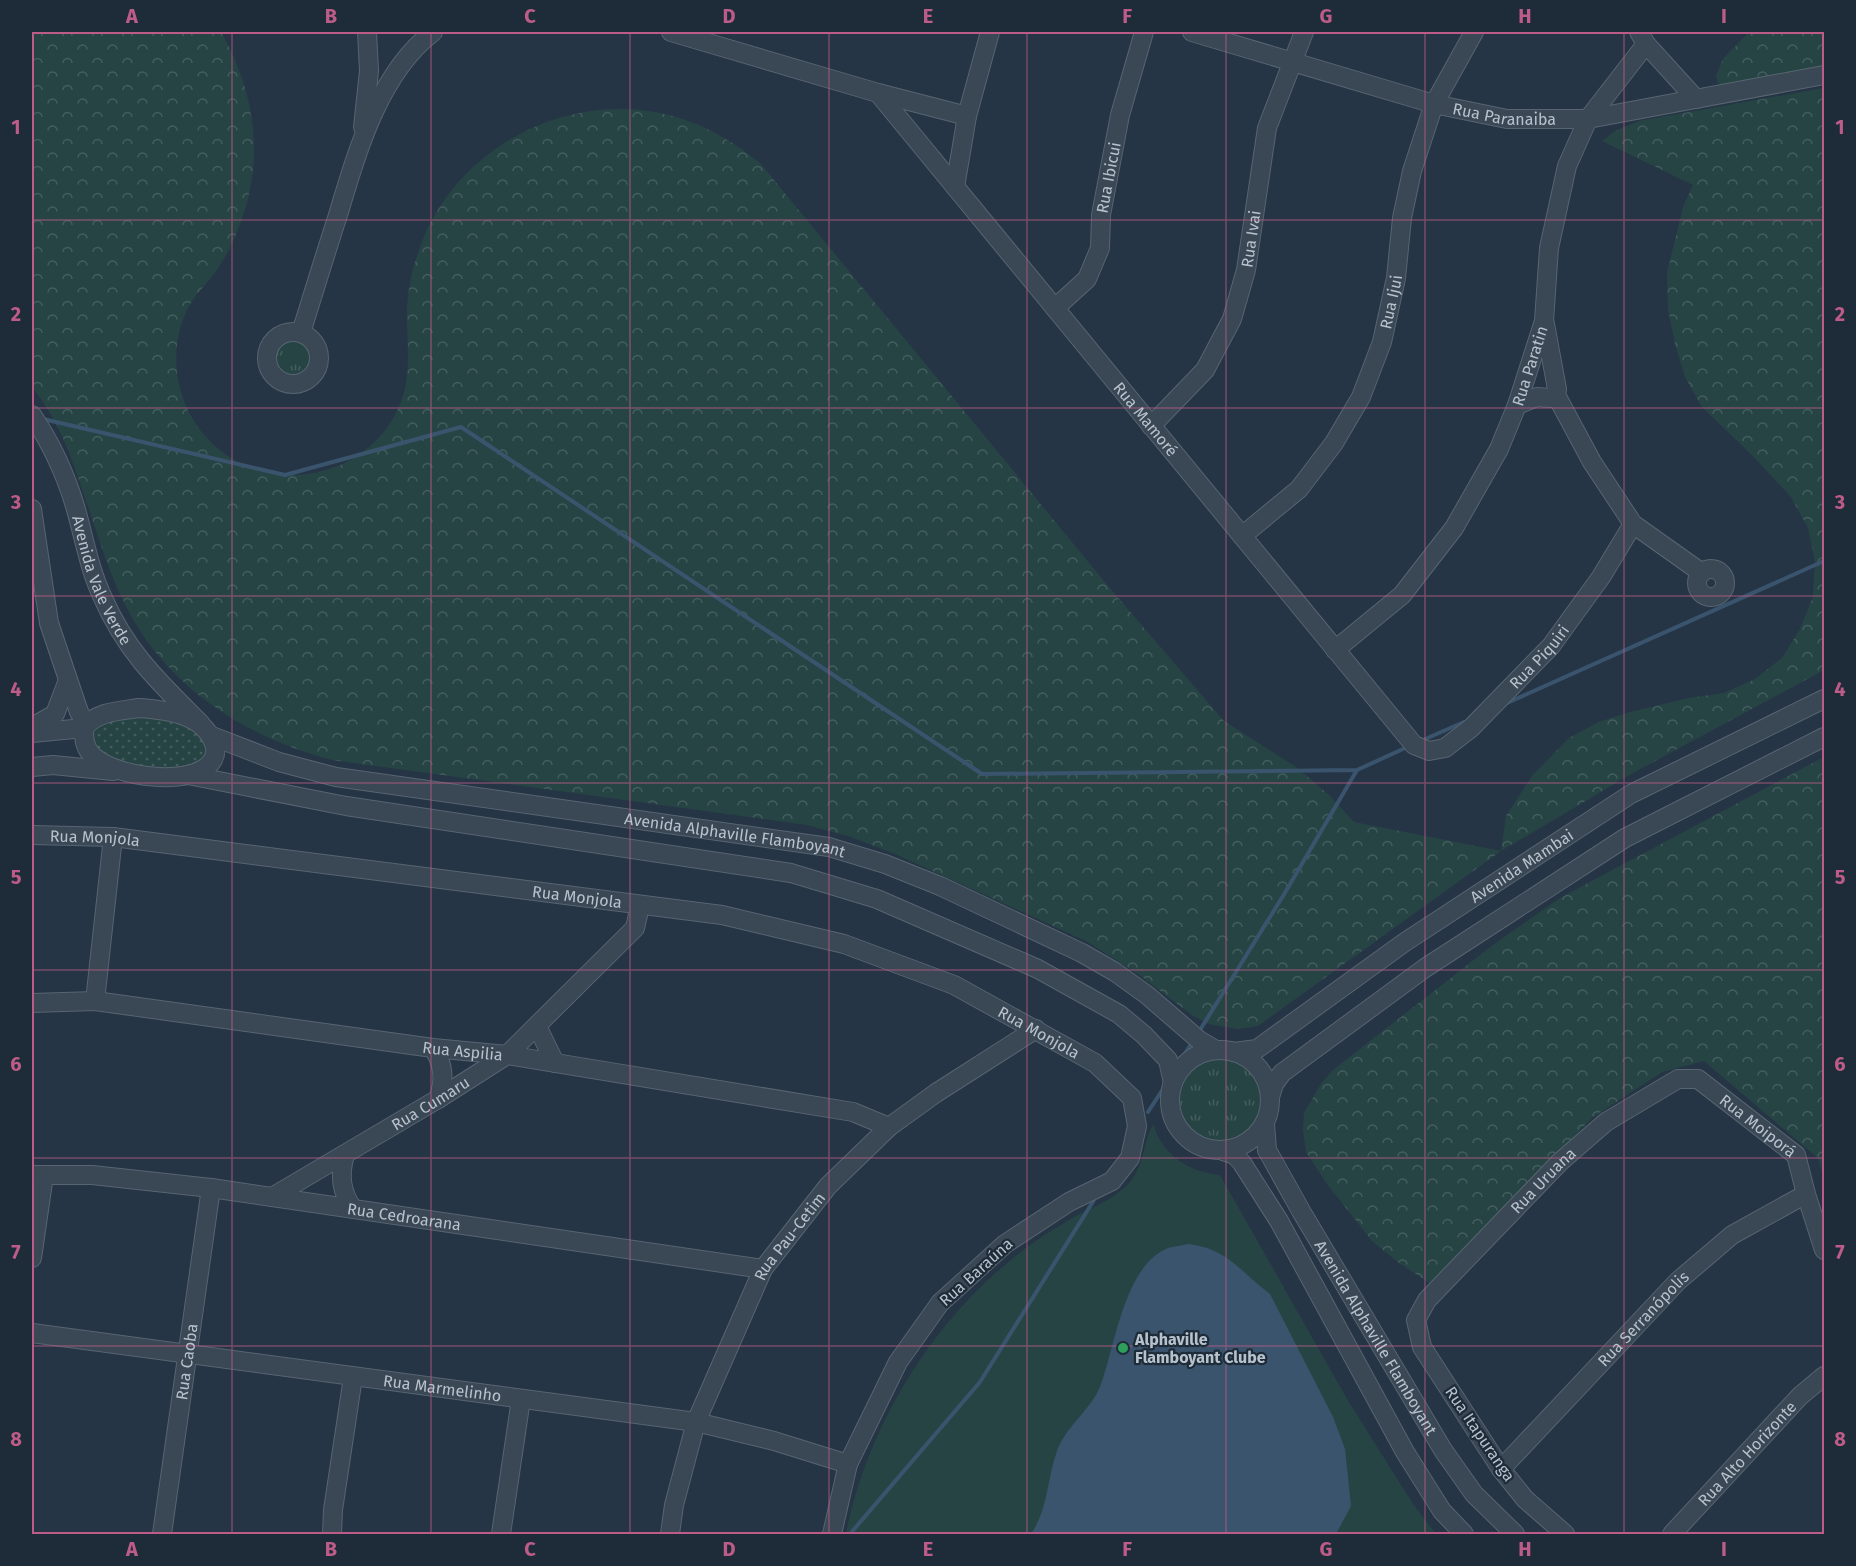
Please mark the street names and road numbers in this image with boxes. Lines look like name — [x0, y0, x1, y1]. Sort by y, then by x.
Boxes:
street label: Rua Paranaiba — [1451, 99, 1556, 129]
street label: Rua Ibicui — [1092, 140, 1124, 215]
street label: Rua Ivai — [1237, 209, 1264, 269]
street label: Rua Ijui — [1376, 274, 1406, 331]
street label: Rua Paratin — [1508, 323, 1551, 408]
street label: Rua Mamoré — [1110, 378, 1182, 460]
street label: Avenida Vale Verde — [69, 513, 136, 648]
street label: Rua Piquiri — [1505, 621, 1573, 693]
street label: Avenida Alphaville Flamboyant — [623, 809, 848, 861]
street label: Avenida Mambai — [1466, 825, 1577, 906]
street label: Rua Monjola — [50, 826, 141, 850]
street label: Rua Monjola — [531, 881, 623, 912]
street label: Rua Monjola — [995, 1002, 1083, 1062]
street label: Rua Aspilia — [421, 1037, 504, 1064]
street label: Rua Cumaru — [388, 1072, 473, 1134]
street label: Rua Moiporá — [1716, 1090, 1800, 1161]
street label: Rua Uruana — [1506, 1143, 1579, 1217]
street label: Rua Pau-Cetim — [750, 1188, 829, 1283]
street label: Rua Cedroarana — [346, 1199, 462, 1234]
street label: Rua Baraúna — [935, 1234, 1017, 1310]
street label: Avenida Alphaville Flamboyant — [1311, 1237, 1441, 1438]
street label: Rua Serranópolis — [1593, 1267, 1692, 1370]
street label: Rua Caoba — [172, 1322, 201, 1401]
street label: Rua Marmelinho — [382, 1371, 503, 1405]
street label: Rua Itapuranga — [1441, 1383, 1519, 1485]
street label: Rua Alto Horizonte — [1694, 1397, 1800, 1510]

